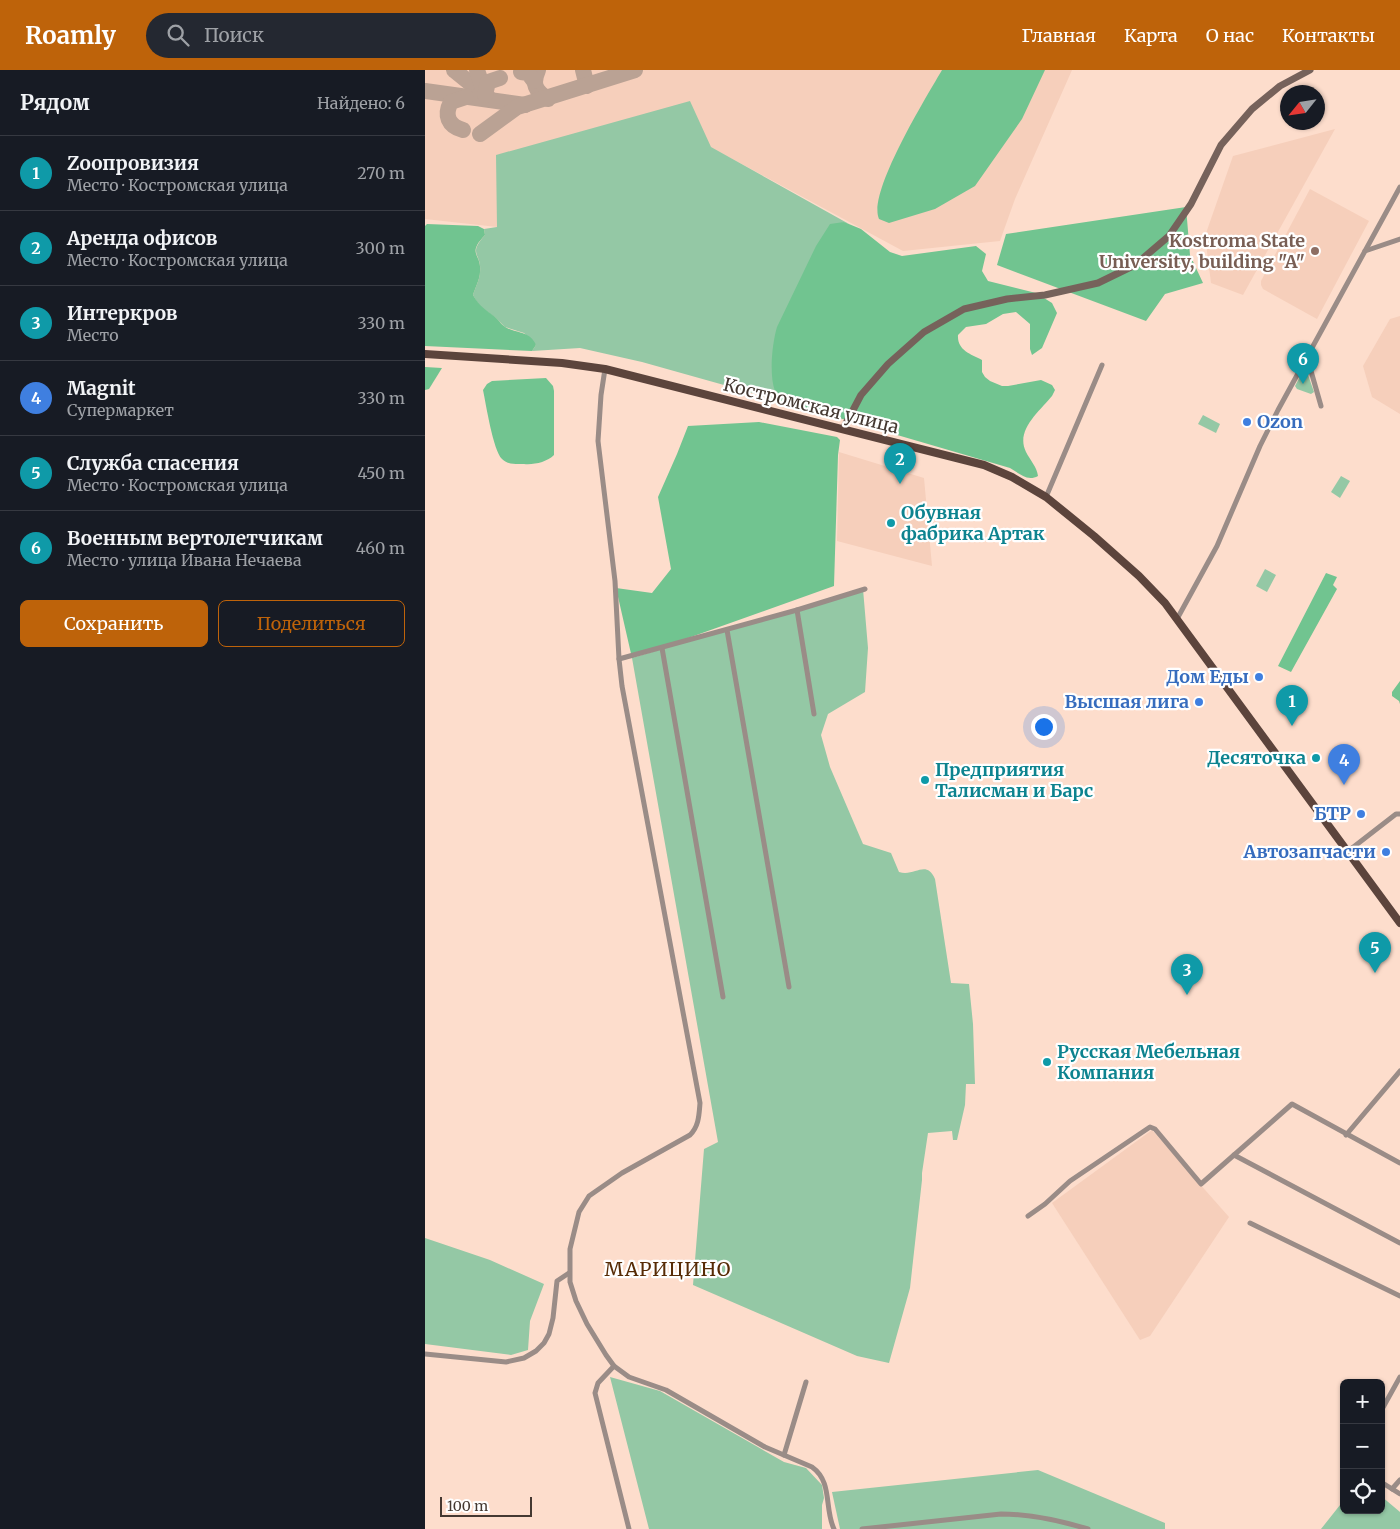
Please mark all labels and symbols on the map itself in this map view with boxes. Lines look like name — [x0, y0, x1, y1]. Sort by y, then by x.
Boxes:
north arrow — [1280, 85, 1325, 130]
place label: Kostroma State University, building "A" — [1099, 229, 1305, 273]
marker: Kostroma State University, building "A" — [1309, 245, 1321, 257]
pin: 6 — [1287, 343, 1319, 384]
street label: Костромская улица — [721, 373, 902, 439]
place label: Ozon — [1257, 410, 1303, 433]
marker: Ozon — [1241, 416, 1253, 428]
pin: 2 — [884, 443, 916, 484]
place label: Обувная фабрика Артак — [901, 501, 1045, 545]
marker: Обувная фабрика Артак — [885, 517, 897, 529]
place label: Дом Еды — [1166, 665, 1249, 688]
marker: Дом Еды — [1253, 671, 1265, 683]
pin: 1 — [1276, 685, 1308, 726]
place label: Высшая лига — [1065, 690, 1189, 713]
marker: Высшая лига — [1193, 696, 1205, 708]
your location — [1031, 714, 1057, 740]
pin: 4 — [1328, 744, 1360, 785]
place label: Десяточка — [1207, 746, 1306, 769]
marker: Десяточка — [1310, 752, 1322, 764]
place label: Предприятия Талисман и Барс — [935, 758, 1093, 802]
marker: Предприятия Талисман и Барс — [919, 774, 931, 786]
place label: БТР — [1314, 802, 1351, 825]
marker: БТР — [1355, 808, 1367, 820]
place label: Автозапчасти — [1243, 840, 1376, 863]
marker: Автозапчасти — [1380, 846, 1392, 858]
pin: 5 — [1359, 932, 1391, 973]
pin: 3 — [1171, 954, 1203, 995]
place label: Русская Мебельная Компания — [1057, 1040, 1240, 1084]
marker: Русская Мебельная Компания — [1041, 1056, 1053, 1068]
district label: МАРИЦИНО — [605, 1257, 731, 1281]
scale bar — [440, 1494, 533, 1517]

